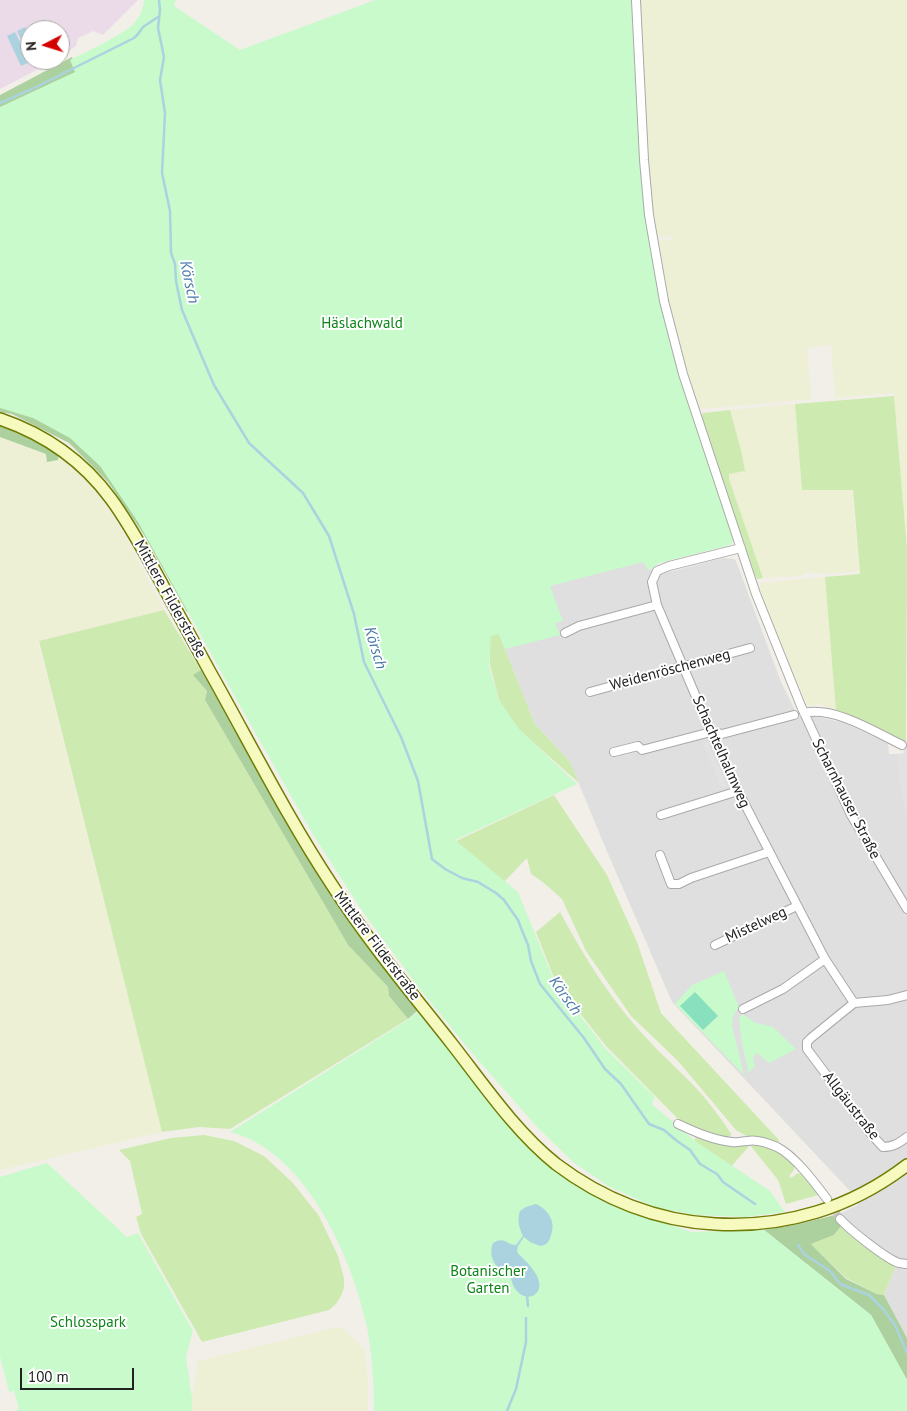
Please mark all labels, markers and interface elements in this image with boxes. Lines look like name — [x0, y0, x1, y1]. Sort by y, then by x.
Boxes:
north arrow — [20, 20, 70, 70]
text: N — [22, 41, 40, 52]
water label: Körsch — [175, 259, 203, 305]
park label: Häslachwald — [321, 315, 403, 333]
street label: Mittlere Filderstraße — [130, 537, 210, 661]
water label: Körsch — [359, 624, 391, 672]
street label: Weidenröschenweg — [608, 645, 732, 695]
street label: Schachtelhalmweg — [688, 693, 754, 811]
street label: Scharnhauser Straße — [808, 736, 884, 862]
street label: Mittlere Filderstraße — [330, 888, 424, 1004]
street label: Mistelweg — [723, 903, 789, 947]
water label: Körsch — [544, 973, 586, 1019]
street label: Allgäustraße — [819, 1068, 883, 1144]
park label: Botanischer Garten — [450, 1263, 526, 1298]
park label: Schlosspark — [50, 1314, 126, 1332]
scale bar — [22, 1358, 136, 1390]
text: 100 m — [28, 1367, 69, 1386]

